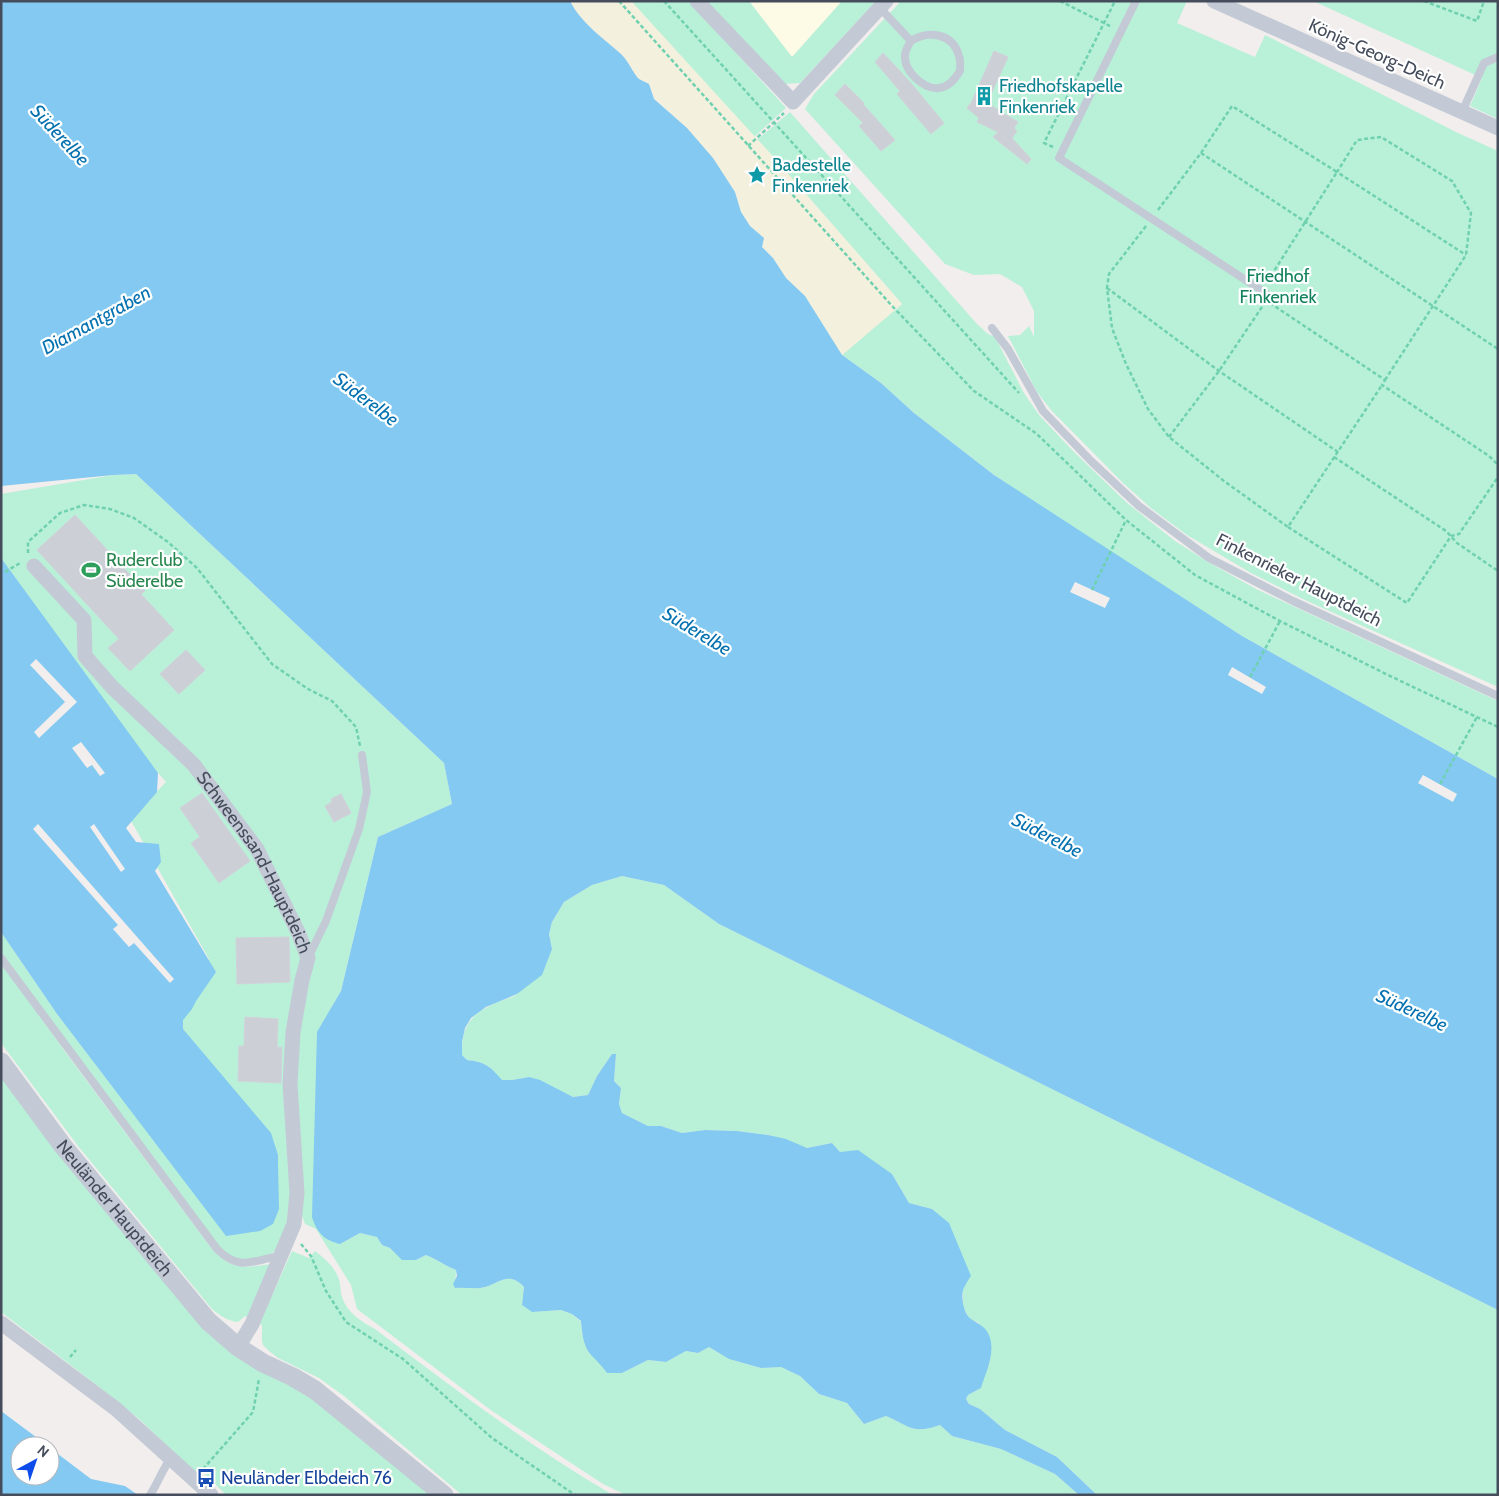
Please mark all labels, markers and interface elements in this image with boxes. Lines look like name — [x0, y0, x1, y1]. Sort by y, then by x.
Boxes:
street label: König-Georg-Deich — [1305, 14, 1449, 94]
place label: Friedhofskapelle Finkenriek — [999, 75, 1123, 118]
building icon: Friedhofskapelle Finkenriek — [973, 85, 995, 107]
water label: Süderelbe — [26, 100, 94, 171]
place label: Badestelle Finkenriek — [772, 154, 851, 197]
place icon: Badestelle Finkenriek — [746, 164, 768, 186]
park label: Friedhof Finkenriek — [1240, 265, 1317, 308]
water label: Diamantgraben — [38, 281, 154, 359]
water label: Süderelbe — [329, 367, 403, 431]
street label: Finkenrieker Hauptdeich — [1213, 529, 1385, 631]
place label: Ruderclub Süderelbe — [106, 549, 183, 592]
sports icon: Ruderclub Süderelbe — [80, 559, 102, 581]
water label: Süderelbe — [659, 602, 736, 660]
street label: Schweenssand-Hauptdeich — [192, 767, 316, 956]
water label: Süderelbe — [1008, 808, 1086, 863]
water label: Süderelbe — [1373, 984, 1451, 1037]
street label: Neuländer Hauptdeich — [52, 1135, 177, 1281]
north arrow — [10, 1436, 60, 1486]
text: N — [34, 1441, 53, 1461]
bus stop icon: Neuländer Elbdeich 76 — [195, 1467, 217, 1489]
place label: Neuländer Elbdeich 76 — [221, 1467, 392, 1489]

